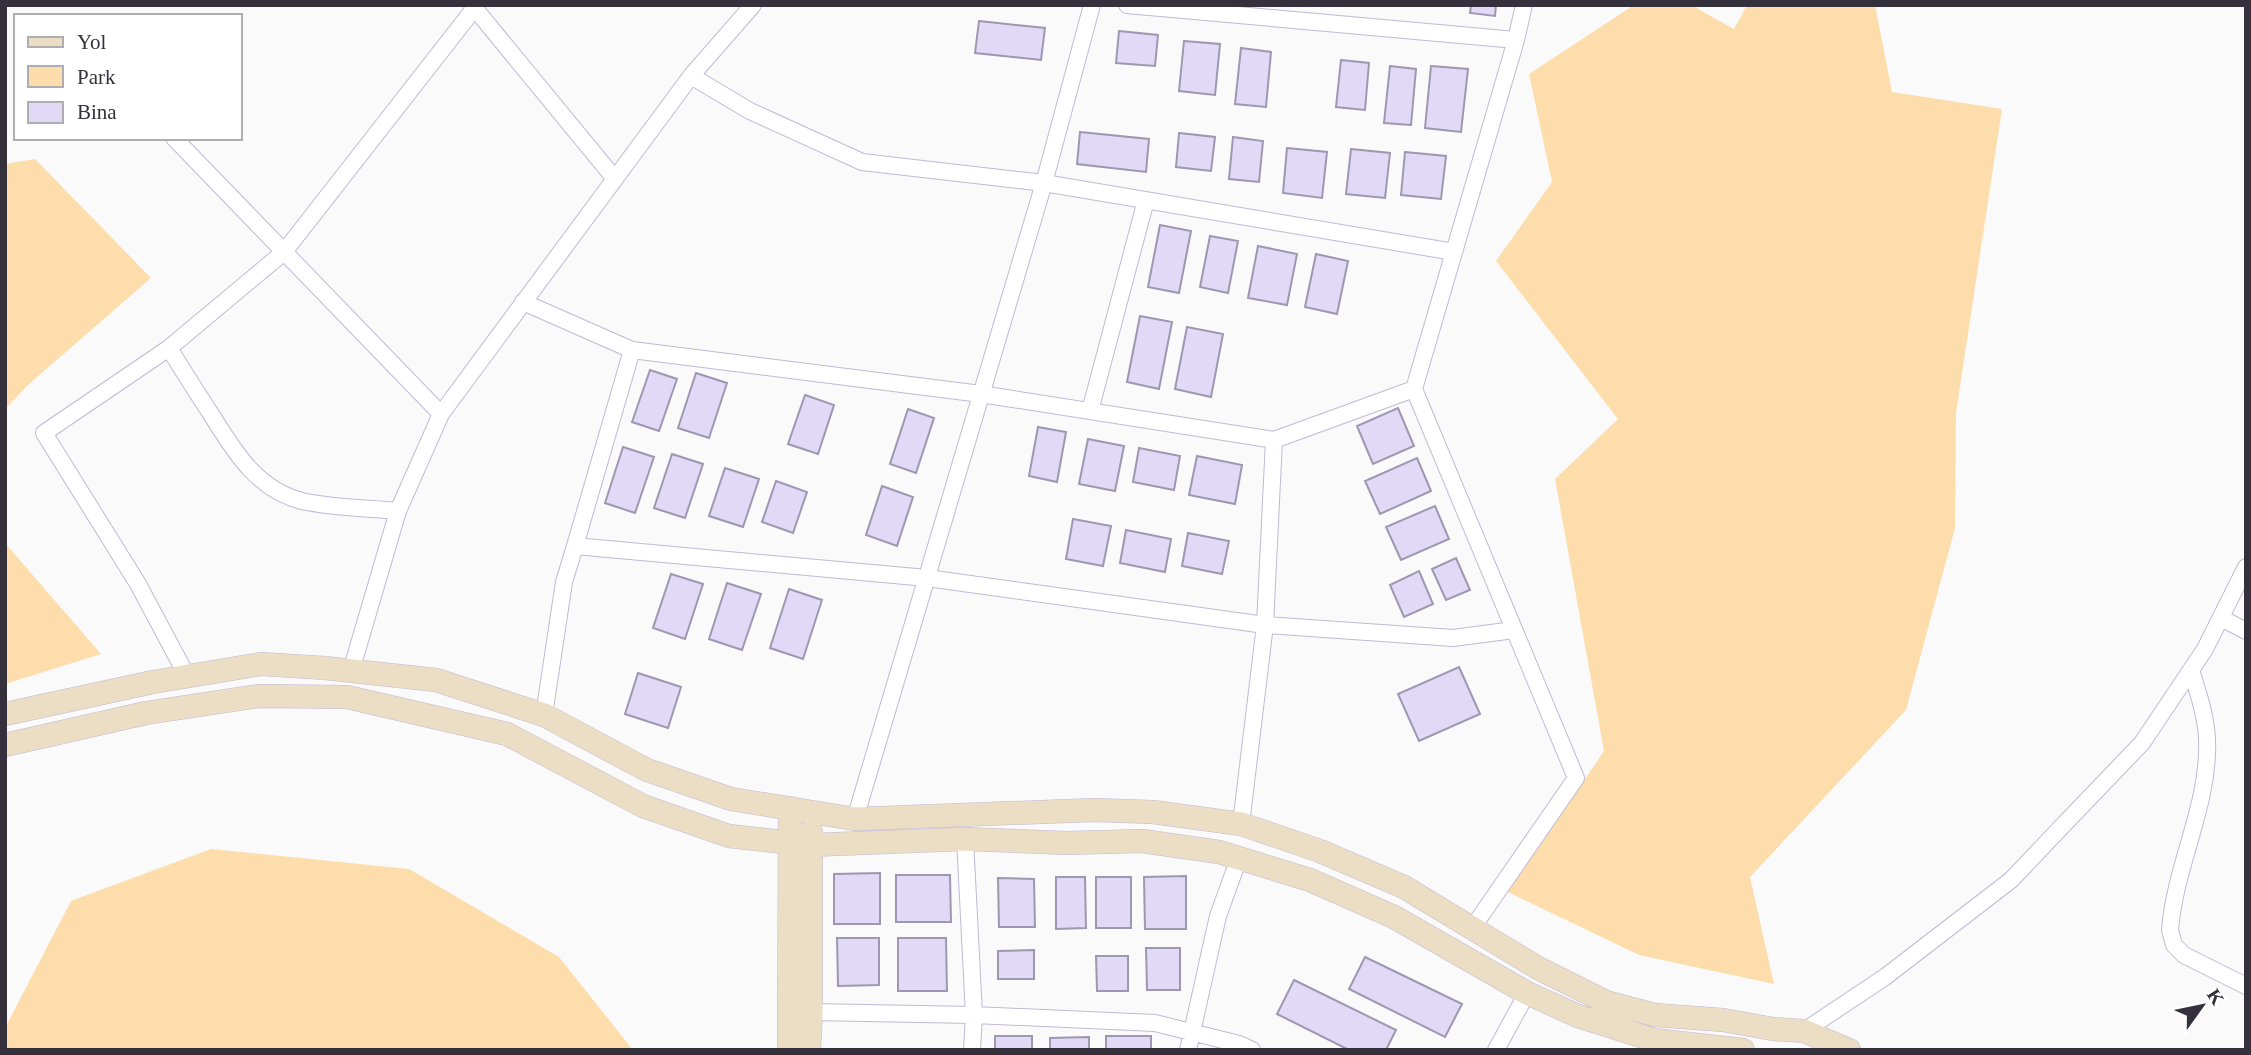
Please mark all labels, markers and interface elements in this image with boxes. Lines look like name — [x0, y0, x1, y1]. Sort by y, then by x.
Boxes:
legend — [14, 14, 242, 140]
text: Yol — [77, 30, 107, 54]
text: Park — [77, 65, 116, 89]
text: Bina — [77, 100, 117, 124]
north arrow — [2167, 971, 2237, 1041]
text: K — [2203, 985, 2229, 1009]

